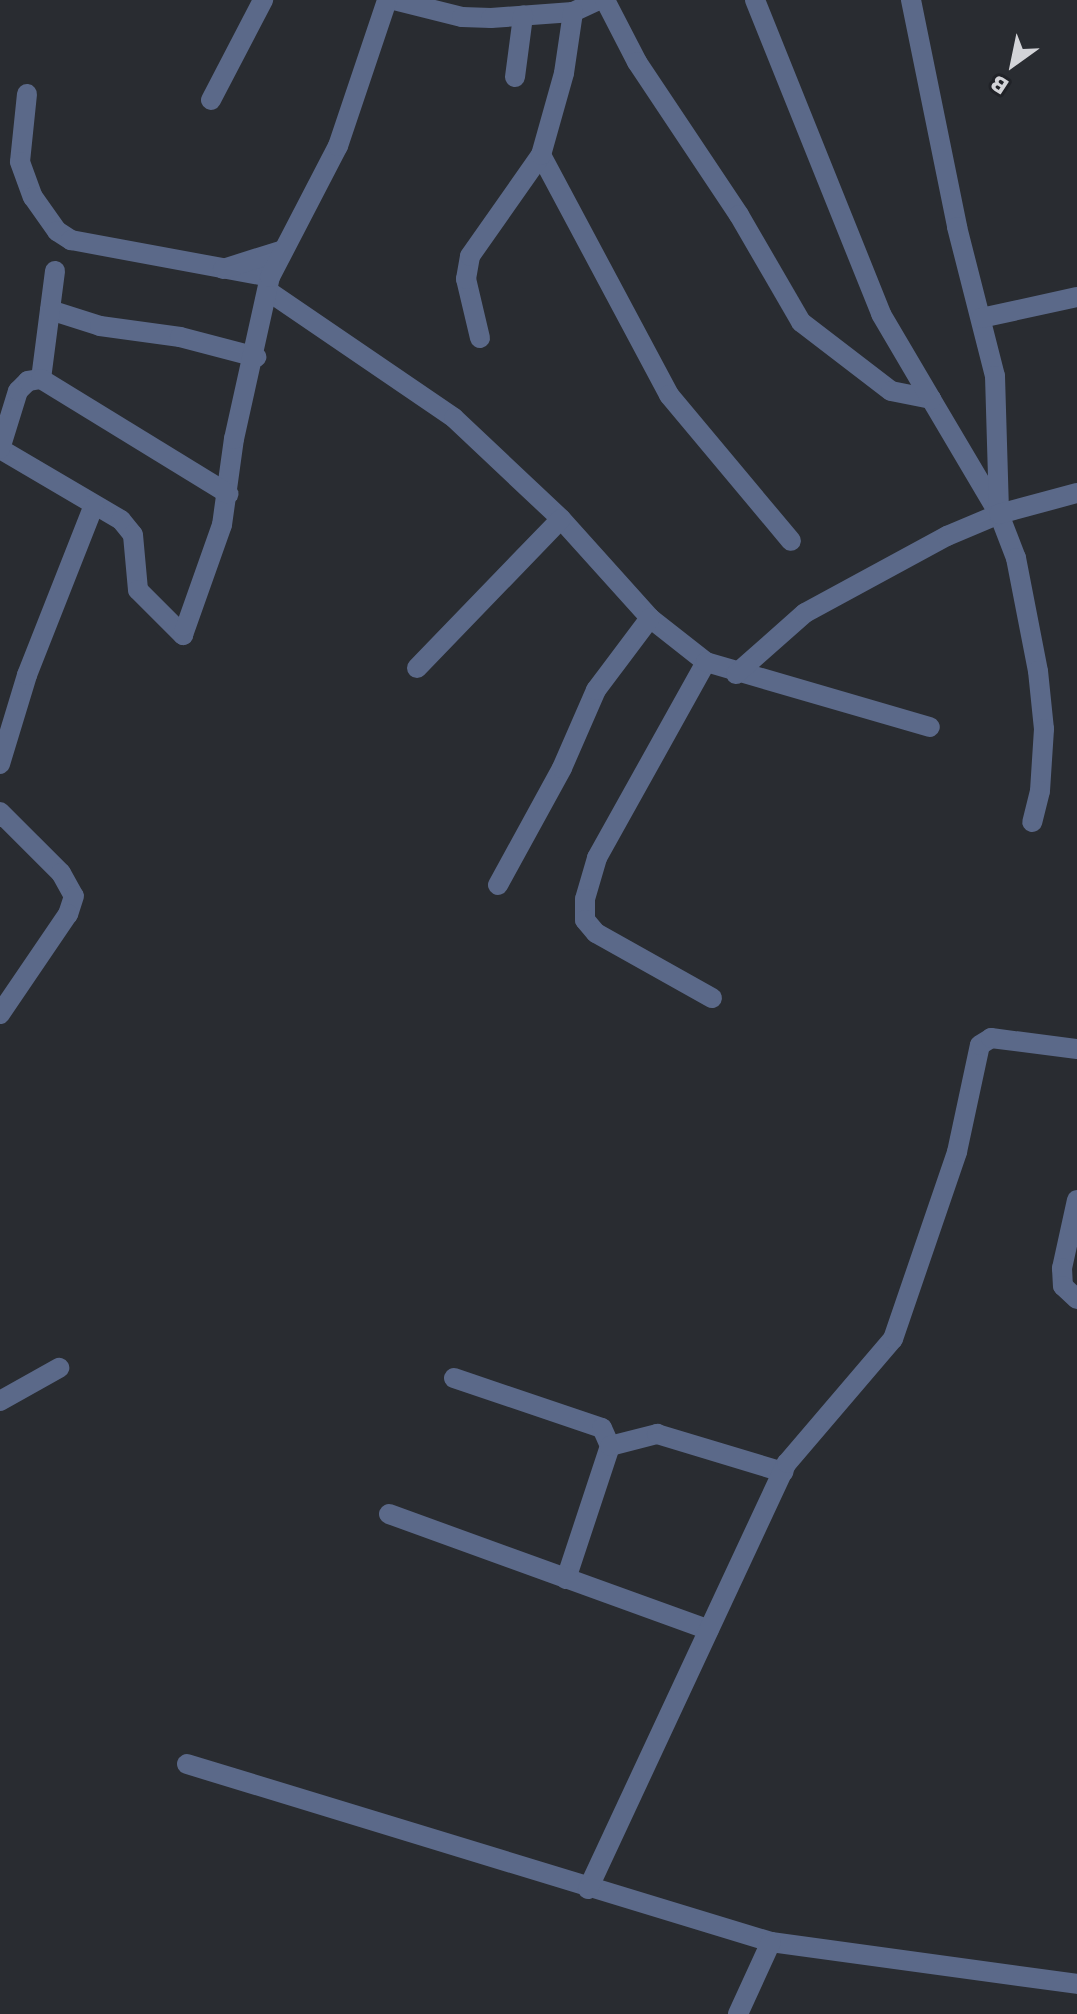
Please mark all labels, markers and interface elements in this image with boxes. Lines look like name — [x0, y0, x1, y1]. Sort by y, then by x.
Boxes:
north arrow — [973, 24, 1053, 104]
text: B — [986, 69, 1014, 100]

